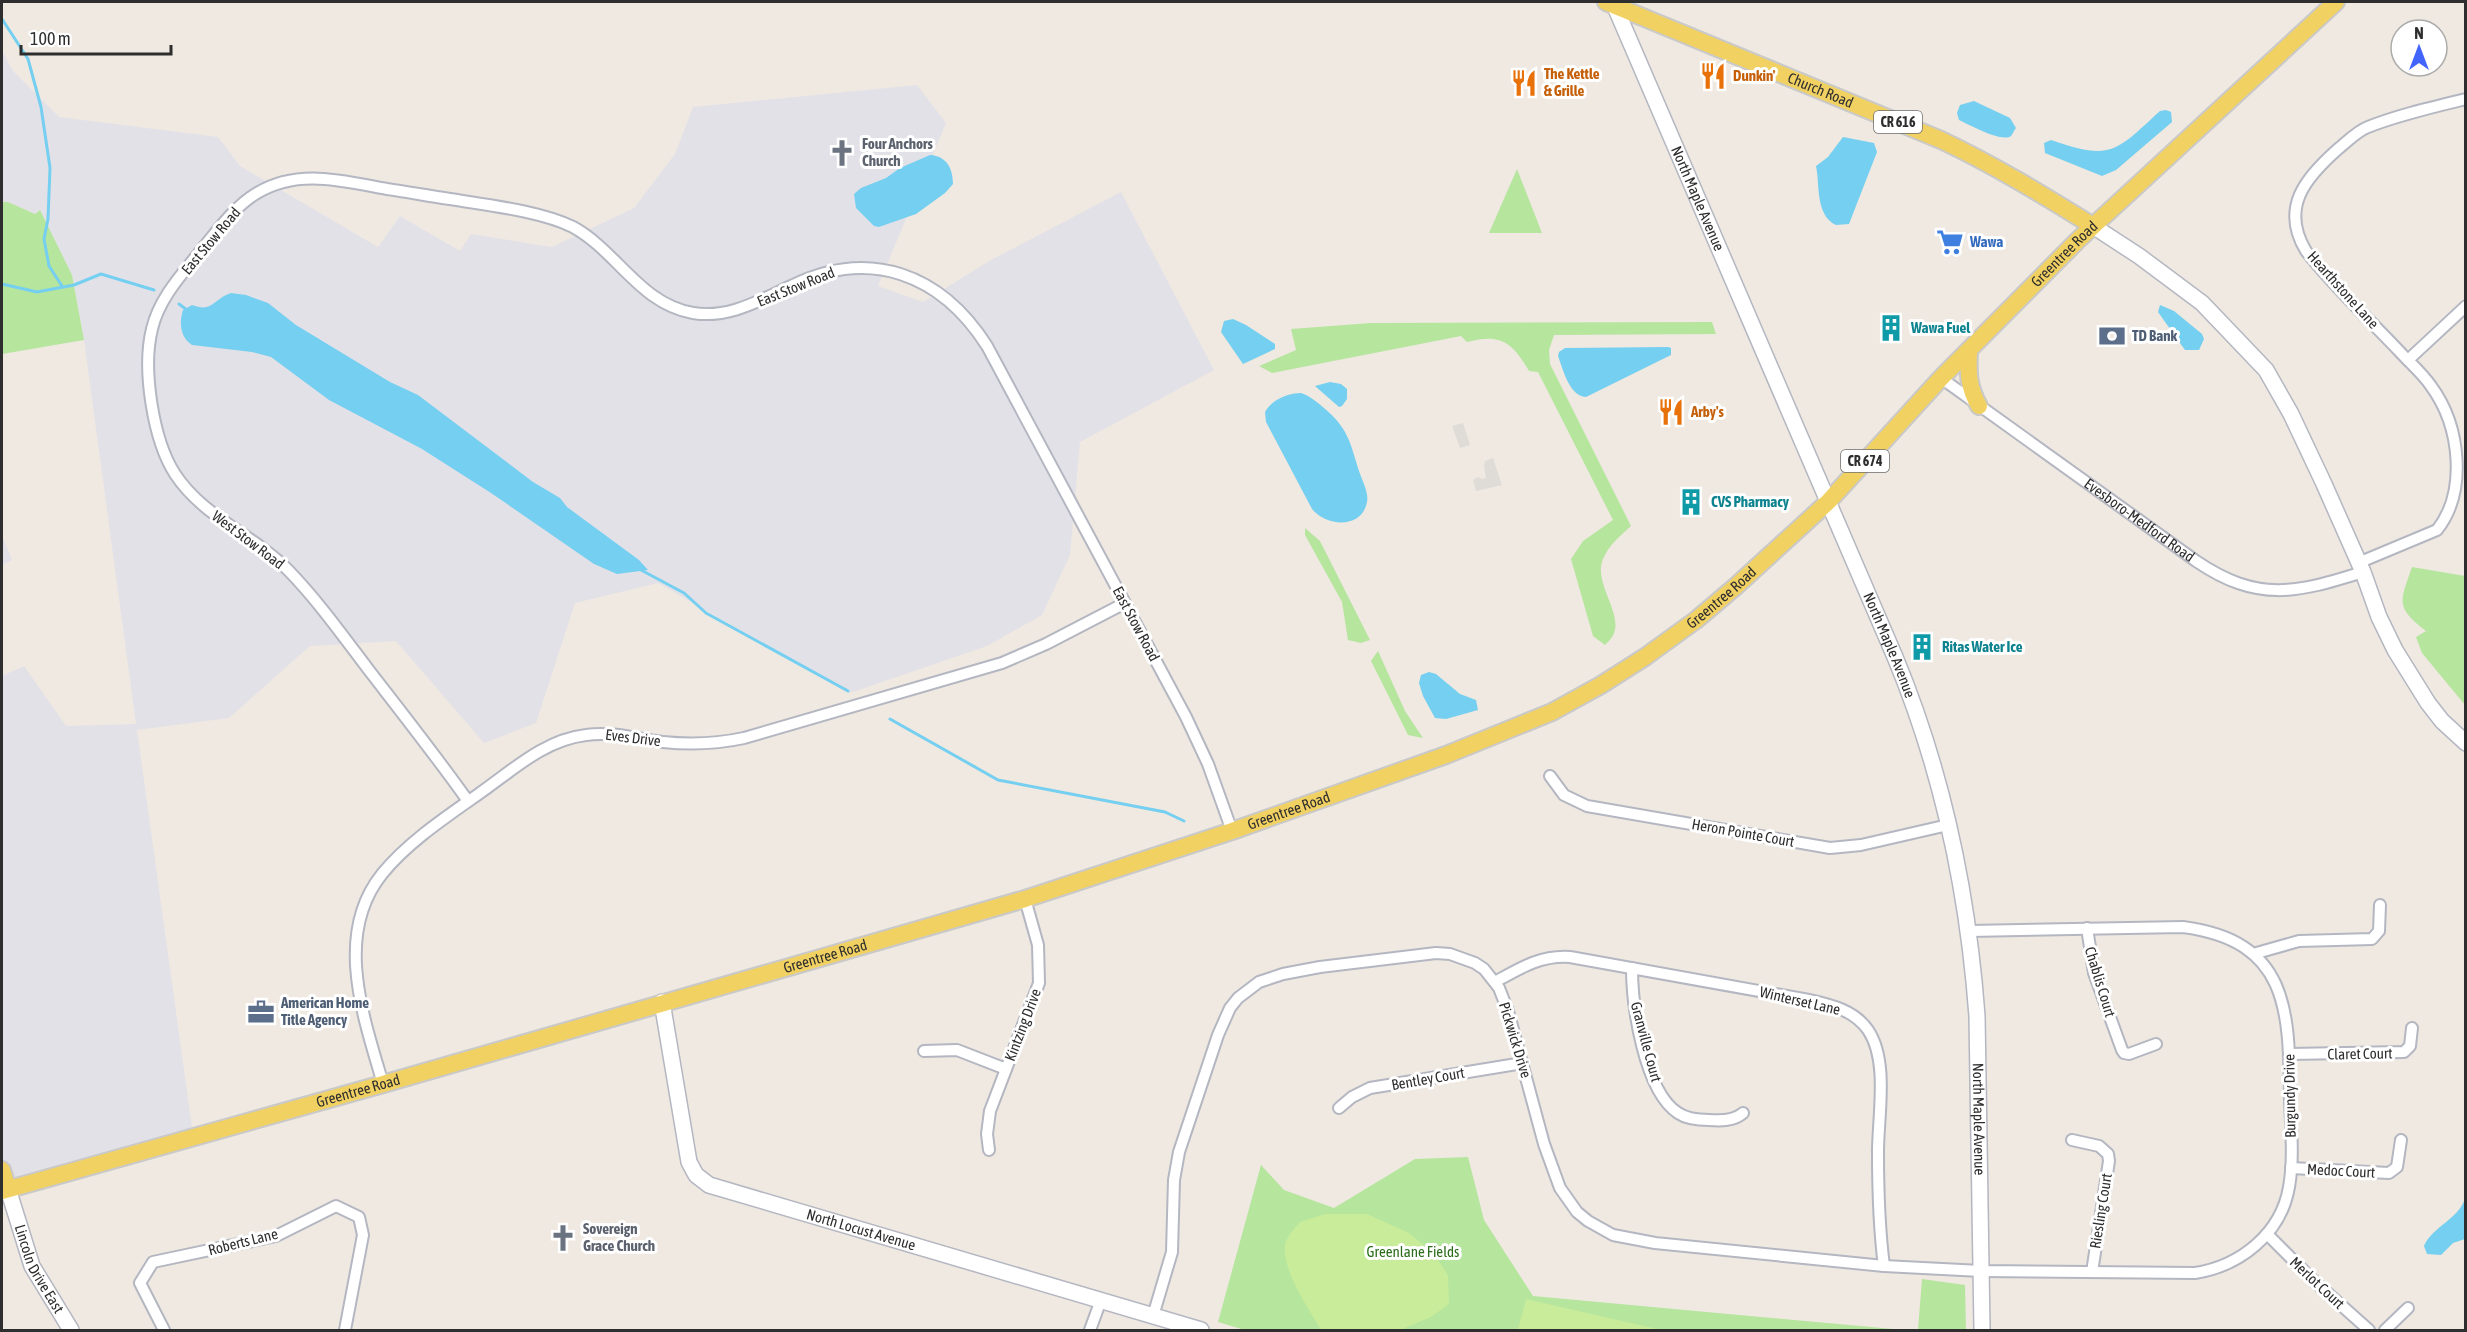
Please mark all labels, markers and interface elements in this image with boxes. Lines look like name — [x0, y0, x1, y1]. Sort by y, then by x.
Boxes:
scale bar — [21, 18, 171, 56]
north arrow — [2389, 18, 2449, 78]
text: N — [2414, 24, 2424, 42]
text: 100 m — [30, 28, 71, 49]
restaurant icon: Dunkin' — [1698, 61, 1728, 91]
place label: The Kettle & Grille — [1544, 65, 1600, 99]
place label: Dunkin' — [1733, 67, 1776, 84]
restaurant icon: The Kettle & Grille — [1509, 68, 1539, 98]
street label: Church Road — [1785, 69, 1856, 111]
road number: CR 616 — [1874, 111, 1922, 133]
place label: Four Anchors Church — [862, 135, 933, 169]
church icon: Four Anchors Church — [827, 138, 857, 168]
street label: North Maple Avenue — [1668, 143, 1728, 253]
street label: East Stow Road — [178, 204, 244, 278]
street label: Greentree Road — [2027, 217, 2101, 290]
supermarket icon: Wawa — [1935, 227, 1965, 257]
place label: Wawa — [1969, 233, 2003, 250]
street label: Hearthstone Lane — [2304, 248, 2383, 332]
street label: East Stow Road — [755, 263, 837, 310]
building icon: Wawa Fuel — [1876, 313, 1906, 343]
place label: Wawa Fuel — [1910, 319, 1971, 336]
bank icon: TD Bank — [2097, 321, 2127, 351]
place label: TD Bank — [2132, 327, 2177, 344]
restaurant icon: Arby's — [1656, 397, 1686, 427]
place label: Arby's — [1690, 403, 1724, 420]
road number: CR 674 — [1841, 450, 1889, 472]
street label: Evesboro-Medford Road — [2081, 475, 2198, 565]
building icon: CVS Pharmacy — [1676, 487, 1706, 517]
place label: CVS Pharmacy — [1711, 493, 1790, 510]
street label: West Stow Road — [209, 507, 288, 572]
street label: Greentree Road — [1683, 563, 1759, 632]
street label: East Stow Road — [1110, 584, 1163, 664]
street label: North Maple Avenue — [1860, 590, 1919, 700]
building icon: Ritas Water Ice — [1907, 632, 1937, 662]
place label: Ritas Water Ice — [1942, 638, 2023, 655]
street label: Eves Drive — [604, 726, 662, 749]
street label: Greentree Road — [1245, 788, 1332, 833]
street label: Heron Pointe Court — [1690, 815, 1796, 850]
street label: Greentree Road — [781, 936, 869, 976]
street label: Chablis Court — [2082, 945, 2119, 1019]
street label: Winterset Lane — [1758, 983, 1842, 1018]
street label: Kintzing Drive — [1001, 986, 1044, 1063]
place label: American Home Title Agency — [280, 994, 369, 1028]
office icon: American Home Title Agency — [246, 997, 276, 1027]
street label: Pickwick Drive — [1496, 1000, 1535, 1080]
street label: Granville Court — [1628, 1000, 1665, 1084]
street label: Claret Court — [2327, 1044, 2393, 1063]
street label: Burgundy Drive — [2280, 1054, 2299, 1138]
street label: North Maple Avenue — [1970, 1063, 1989, 1176]
street label: Bentley Court — [1390, 1064, 1466, 1093]
street label: Greentree Road — [314, 1071, 402, 1110]
street label: Medoc Court — [2307, 1160, 2376, 1181]
street label: Riesling Court — [2086, 1172, 2115, 1250]
street label: North Locust Avenue — [805, 1205, 918, 1253]
place label: Sovereign Grace Church — [583, 1220, 655, 1254]
street label: Lincoln Drive East — [12, 1222, 68, 1316]
church icon: Sovereign Grace Church — [548, 1223, 578, 1253]
street label: Roberts Lane — [206, 1225, 280, 1258]
park label: Greenlane Fields — [1367, 1243, 1459, 1260]
street label: Merlot Court — [2287, 1253, 2348, 1312]

